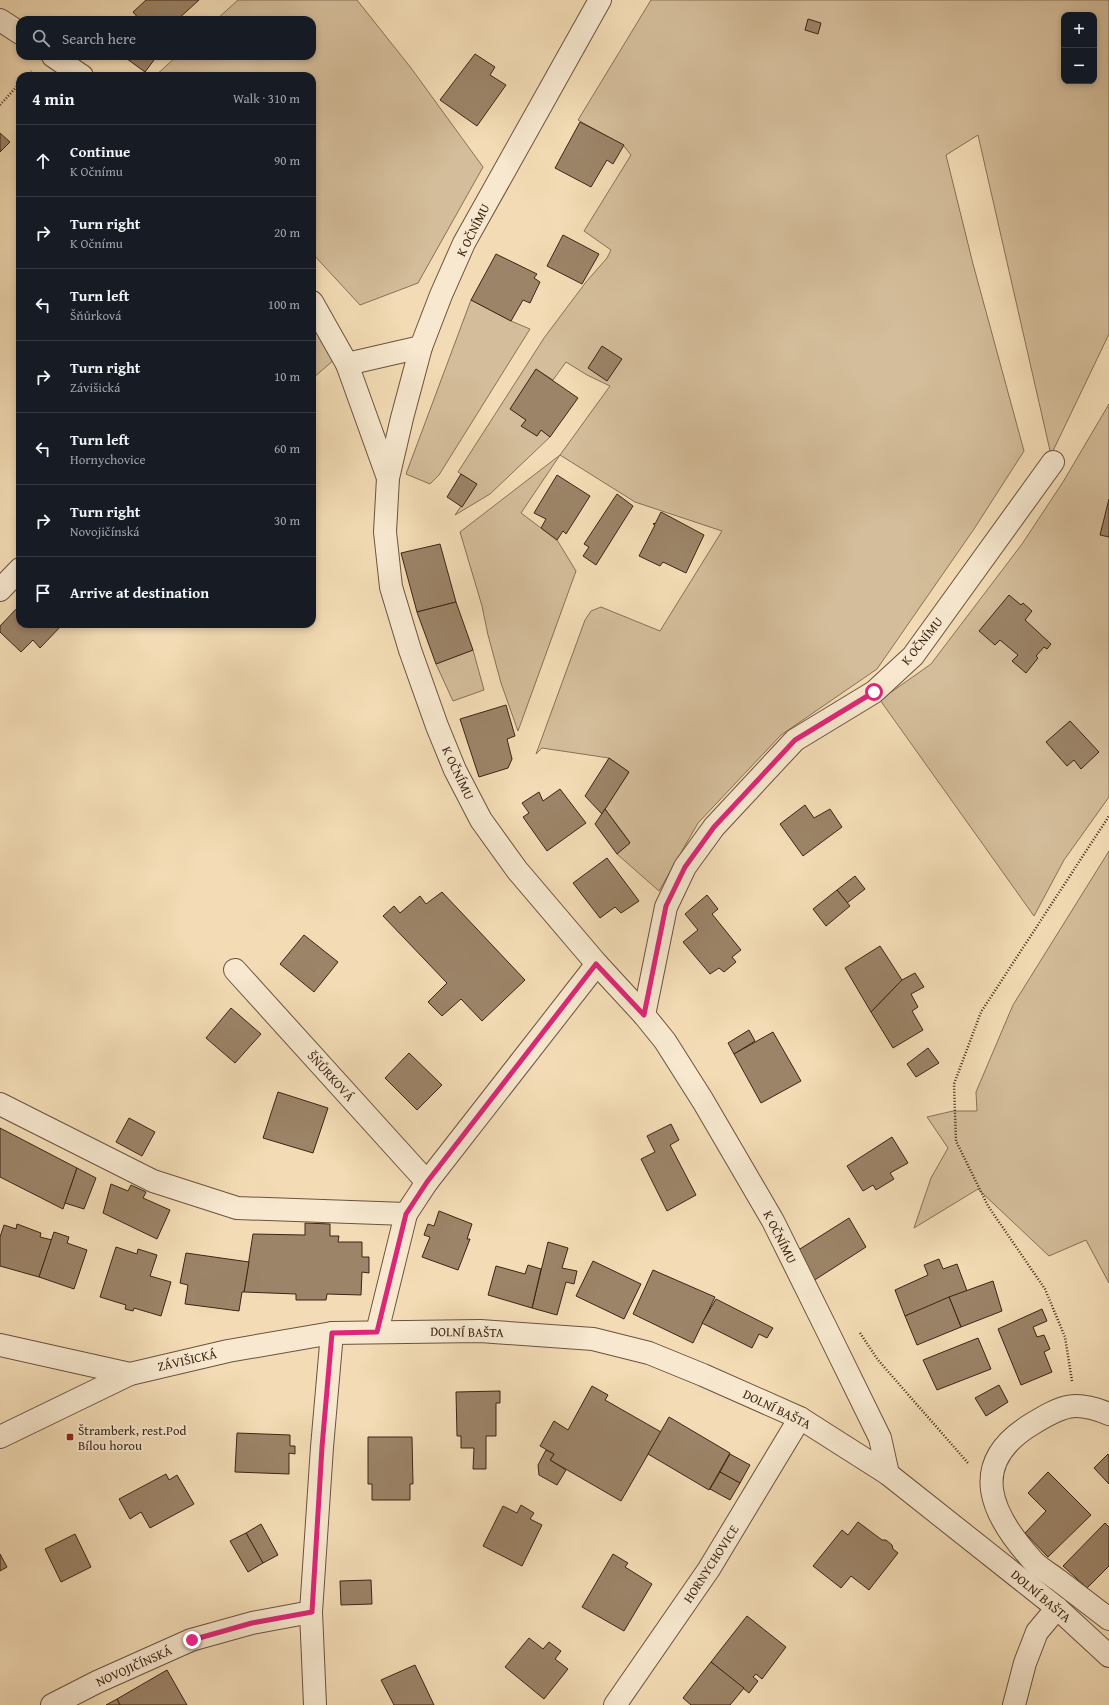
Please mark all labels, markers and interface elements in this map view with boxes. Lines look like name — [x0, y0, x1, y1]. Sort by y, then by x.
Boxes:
map controls — [1061, 12, 1097, 84]
button: + — [1061, 12, 1097, 48]
search box — [16, 16, 316, 60]
icon: search — [30, 27, 52, 49]
text: Search here — [62, 28, 136, 49]
button: − — [1061, 48, 1097, 84]
text: 4 min — [32, 86, 74, 111]
text: Walk · 310 m — [233, 89, 300, 108]
text: Continue — [70, 141, 131, 162]
icon: ahead — [32, 150, 54, 172]
text: 90 m — [274, 151, 300, 170]
text: K Očnímu — [70, 162, 123, 181]
street label: K OČNÍMU — [452, 200, 495, 260]
text: Turn right — [70, 213, 141, 234]
icon: right — [32, 222, 54, 244]
text: 20 m — [274, 223, 300, 242]
text: K Očnímu — [70, 234, 123, 253]
text: Turn left — [70, 285, 129, 306]
icon: left — [32, 294, 54, 316]
text: 100 m — [268, 295, 300, 314]
text: Šňůrková — [70, 306, 121, 325]
text: Turn right — [70, 357, 141, 378]
icon: right — [32, 366, 54, 388]
text: 10 m — [274, 367, 300, 386]
text: Závišická — [70, 378, 120, 397]
text: Turn left — [70, 429, 129, 450]
icon: left — [32, 438, 54, 460]
text: 60 m — [274, 439, 300, 458]
text: Hornychovice — [70, 450, 146, 469]
text: Turn right — [70, 501, 141, 522]
icon: right — [32, 510, 54, 532]
text: 30 m — [274, 511, 300, 530]
text: Novojičínská — [70, 522, 139, 541]
icon: arrive — [32, 582, 54, 604]
text: Arrive at destination — [70, 582, 209, 603]
street label: K OČNÍMU — [897, 612, 948, 669]
route start — [865, 683, 883, 701]
street label: K OČNÍMU — [437, 743, 479, 803]
street label: ŠŇŮRKOVÁ — [303, 1047, 359, 1106]
street label: K OČNÍMU — [759, 1207, 802, 1267]
street label: DOLNÍ BAŠTA — [430, 1322, 504, 1342]
street label: ZÁVIŠICKÁ — [155, 1344, 219, 1376]
street label: DOLNÍ BAŠTA — [740, 1384, 814, 1434]
place label: Štramberk, rest.Pod Bílou horou — [78, 1421, 187, 1455]
marker: Štramberk, rest.Pod Bílou horou — [65, 1432, 75, 1442]
street label: HORNYCHOVICE — [679, 1521, 744, 1607]
street label: DOLNÍ BAŠTA — [1007, 1565, 1075, 1627]
route end — [183, 1631, 201, 1649]
street label: NOVOJIČÍNSKÁ — [93, 1641, 175, 1691]

